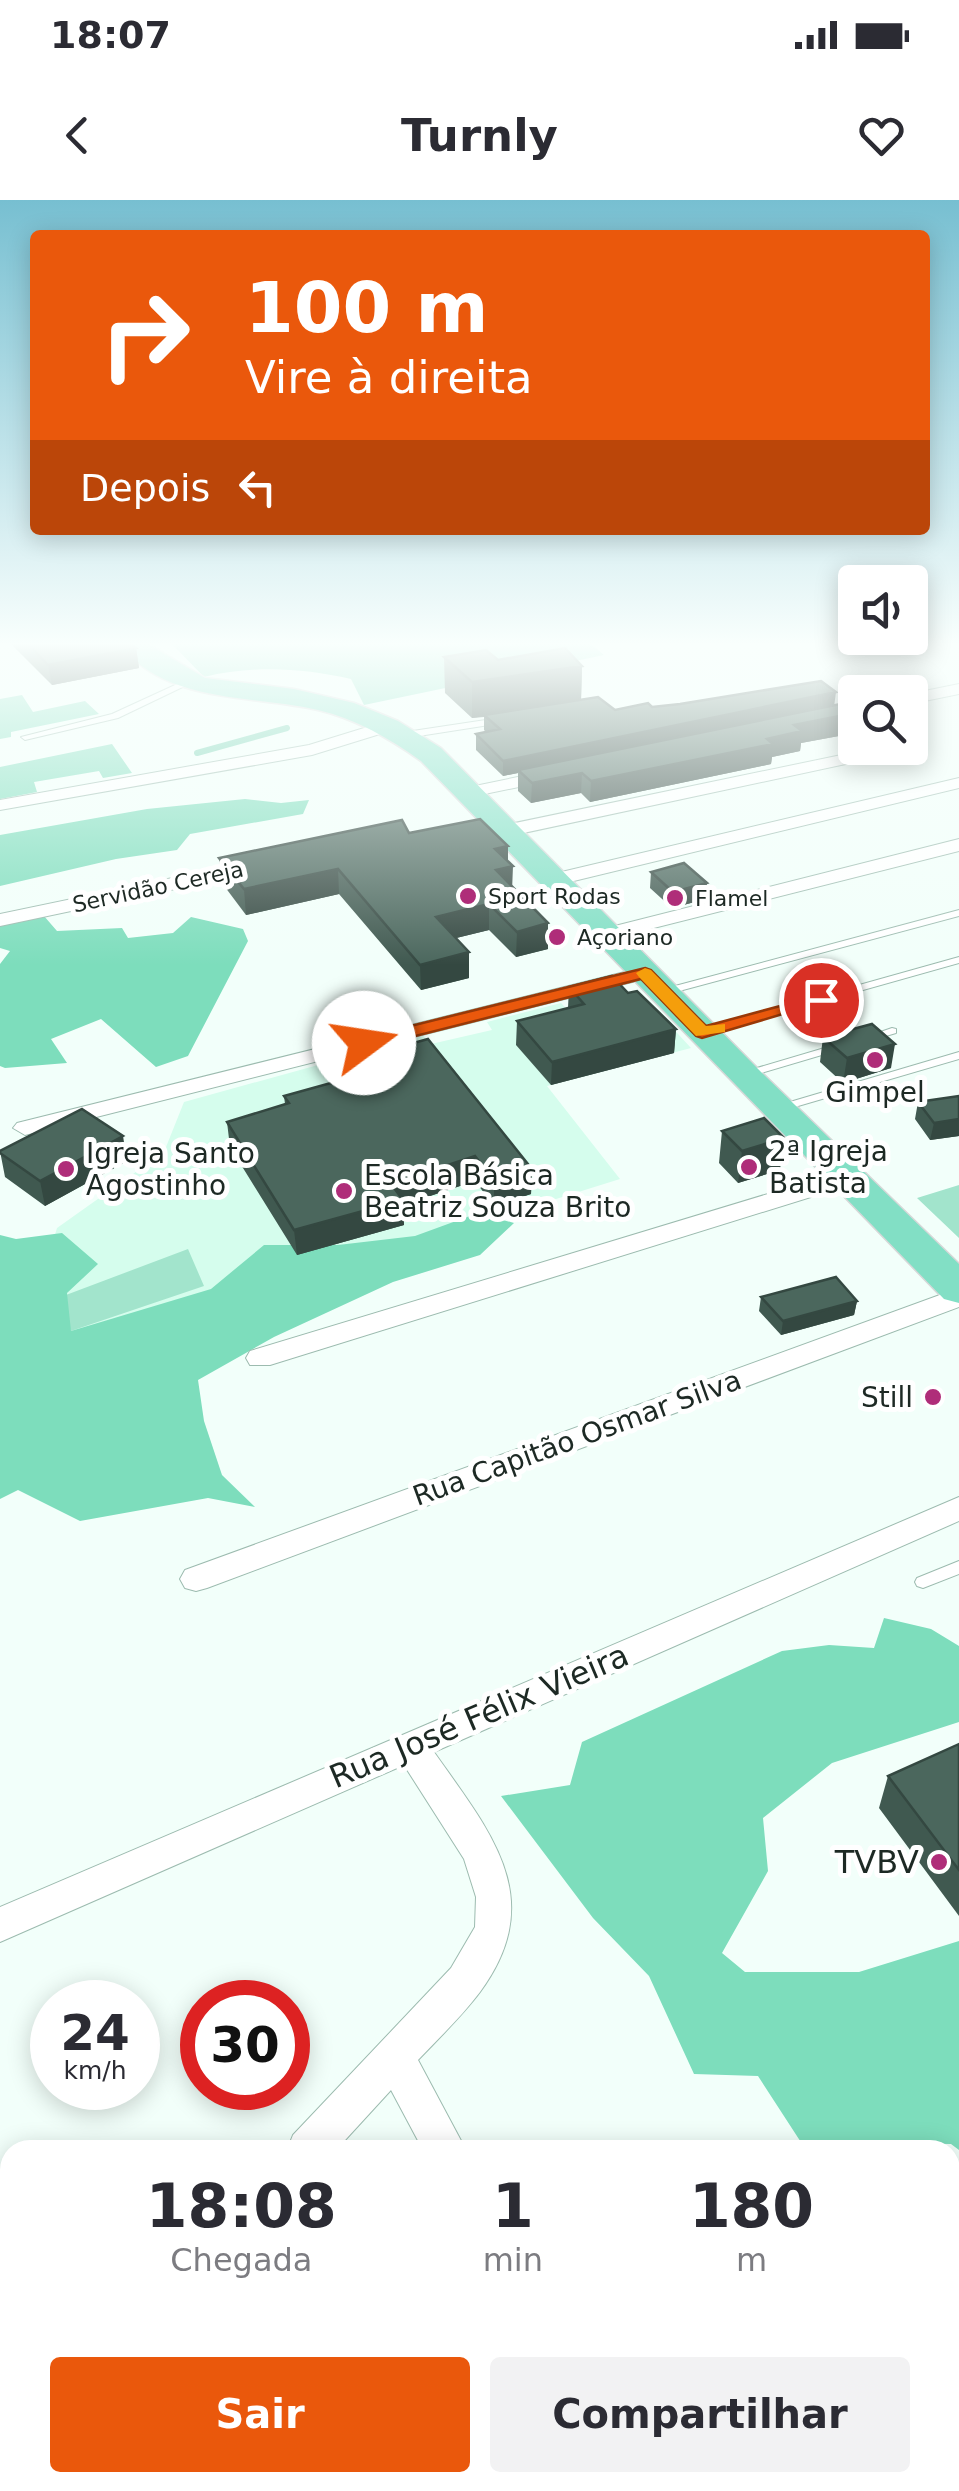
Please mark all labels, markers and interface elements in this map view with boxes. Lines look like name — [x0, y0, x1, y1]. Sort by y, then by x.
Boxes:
text: 18:07 — [50, 13, 171, 57]
icon: back — [50, 108, 105, 163]
icon: heart — [854, 108, 909, 163]
text: Turnly — [401, 109, 558, 162]
text: 100 m — [245, 267, 488, 349]
icon: right — [80, 270, 210, 400]
text: Vire à direita — [245, 351, 533, 404]
icon: left — [230, 460, 285, 515]
text: Depois — [80, 466, 210, 510]
map controls — [838, 565, 928, 765]
button: sound — [838, 565, 928, 655]
button: search — [838, 675, 928, 765]
street label: Servidão Cereja — [70, 857, 246, 917]
place label: Sport Rodas — [488, 884, 621, 909]
marker: Sport Rodas — [457, 885, 479, 907]
place label: Flamel — [695, 886, 768, 911]
marker: Flamel — [664, 887, 686, 909]
place label: Açoriano — [577, 925, 673, 950]
marker: Açoriano — [546, 926, 568, 948]
pin — [779, 958, 864, 1043]
icon: arrive — [794, 973, 849, 1028]
position arrow — [312, 991, 416, 1095]
marker: Gimpel — [864, 1049, 886, 1071]
place label: Gimpel — [825, 1076, 925, 1109]
place label: 2ª Igreja Batista — [769, 1135, 888, 1200]
place label: Igreja Santo Agostinho — [86, 1137, 255, 1202]
marker: 2ª Igreja Batista — [738, 1156, 760, 1178]
marker: Igreja Santo Agostinho — [55, 1158, 77, 1180]
place label: Escola Básica Beatriz Souza Brito — [364, 1159, 631, 1224]
marker: Escola Básica Beatriz Souza Brito — [333, 1180, 355, 1202]
street label: Rua Capitão Osmar Silva — [408, 1363, 746, 1513]
place label: Still — [861, 1381, 913, 1414]
marker: Still — [922, 1386, 944, 1408]
street label: Rua José Félix Vieira — [324, 1636, 634, 1796]
place label: TVBV — [834, 1843, 919, 1881]
marker: TVBV — [928, 1851, 950, 1873]
speed limit sign: 30 — [180, 1980, 310, 2110]
text: 24 — [60, 2004, 130, 2062]
text: km/h — [63, 2056, 127, 2085]
text: 18:08 — [146, 2171, 337, 2241]
text: 1 — [492, 2171, 534, 2241]
text: 180 — [689, 2171, 814, 2241]
text: Chegada — [170, 2241, 312, 2279]
text: min — [483, 2241, 543, 2279]
text: m — [736, 2241, 767, 2279]
button: Sair — [50, 2357, 470, 2472]
button: Compartilhar — [490, 2357, 910, 2472]

